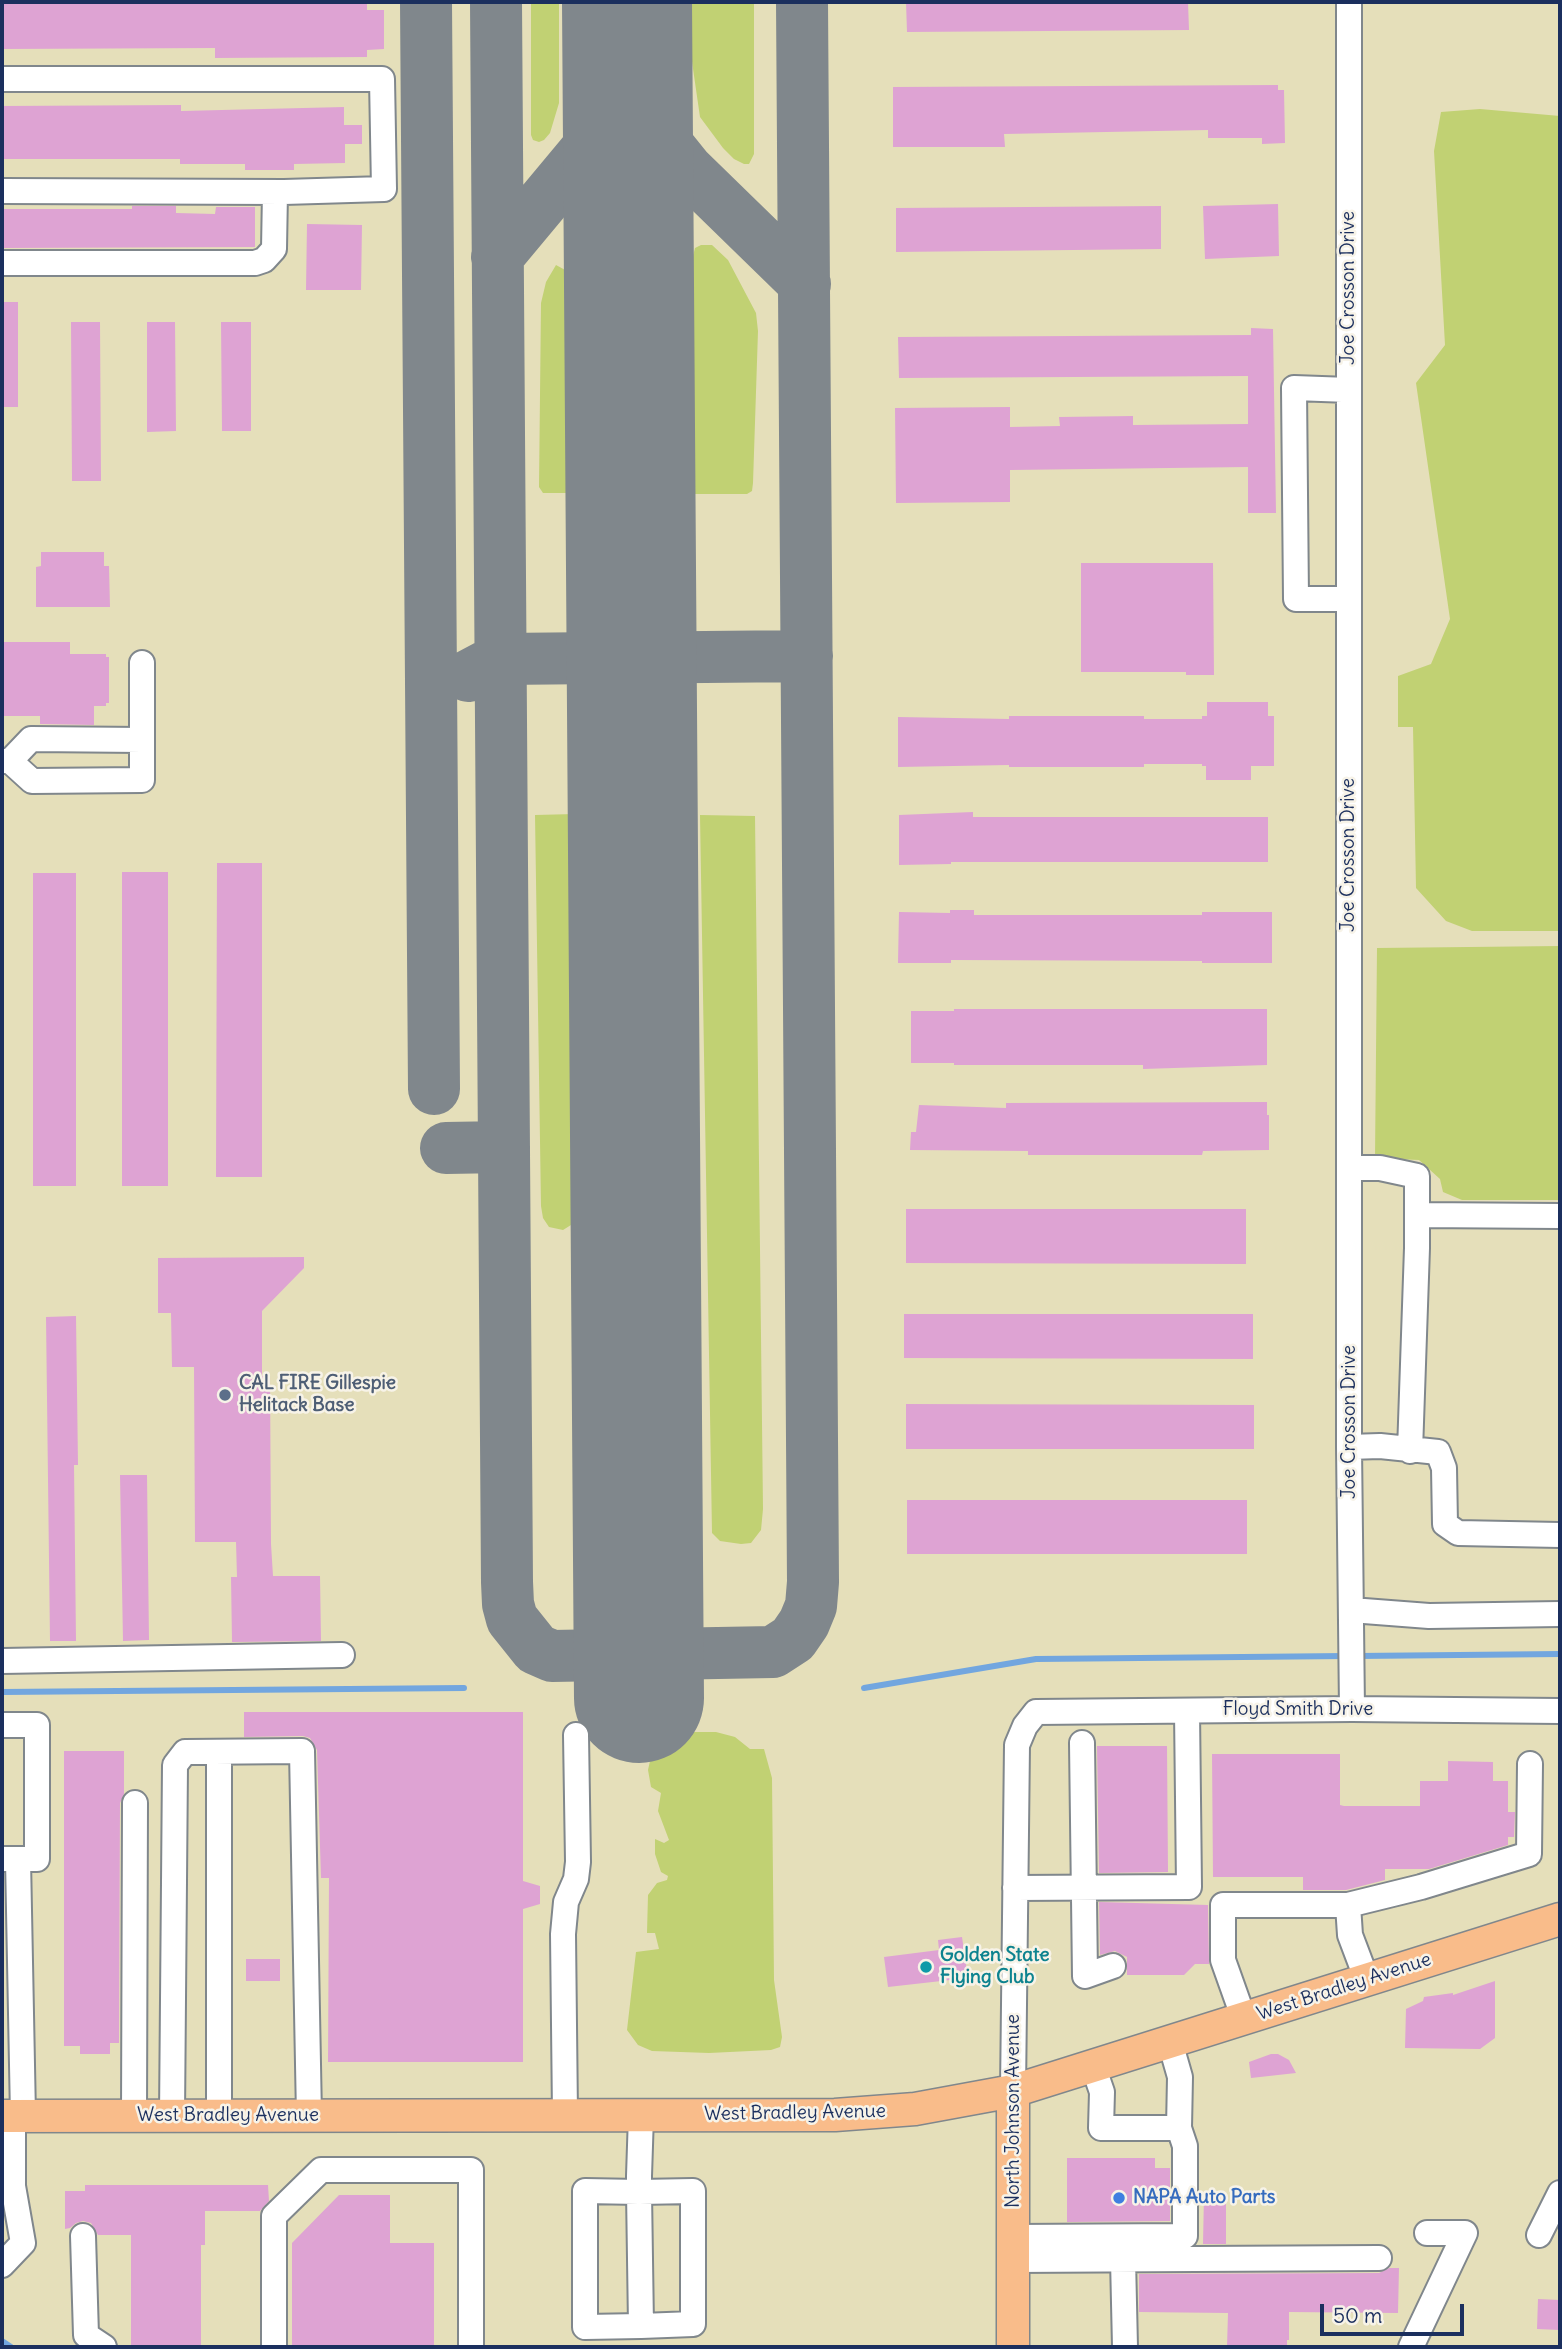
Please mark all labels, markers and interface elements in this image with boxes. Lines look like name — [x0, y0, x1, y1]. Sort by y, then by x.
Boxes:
street label: Joe Crosson Drive — [1338, 211, 1360, 365]
street label: Joe Crosson Drive — [1338, 778, 1360, 932]
street label: Joe Crosson Drive — [1339, 1345, 1361, 1499]
place label: CAL FIRE Gillespie Helitack Base — [239, 1373, 396, 1417]
marker: CAL FIRE Gillespie Helitack Base — [217, 1387, 233, 1403]
street label: Floyd Smith Drive — [1223, 1699, 1373, 1721]
place label: Golden State Flying Club — [940, 1945, 1049, 1989]
street label: West Bradley Avenue — [1254, 1948, 1434, 2026]
marker: Golden State Flying Club — [918, 1959, 934, 1975]
street label: North Johnson Avenue — [1003, 2014, 1025, 2208]
street label: West Bradley Avenue — [704, 2100, 886, 2126]
street label: West Bradley Avenue — [137, 2105, 319, 2127]
place label: NAPA Auto Parts — [1133, 2187, 1275, 2209]
marker: NAPA Auto Parts — [1111, 2190, 1127, 2206]
scale bar — [1324, 2290, 1468, 2334]
text: 50 m — [1333, 2302, 1382, 2329]

